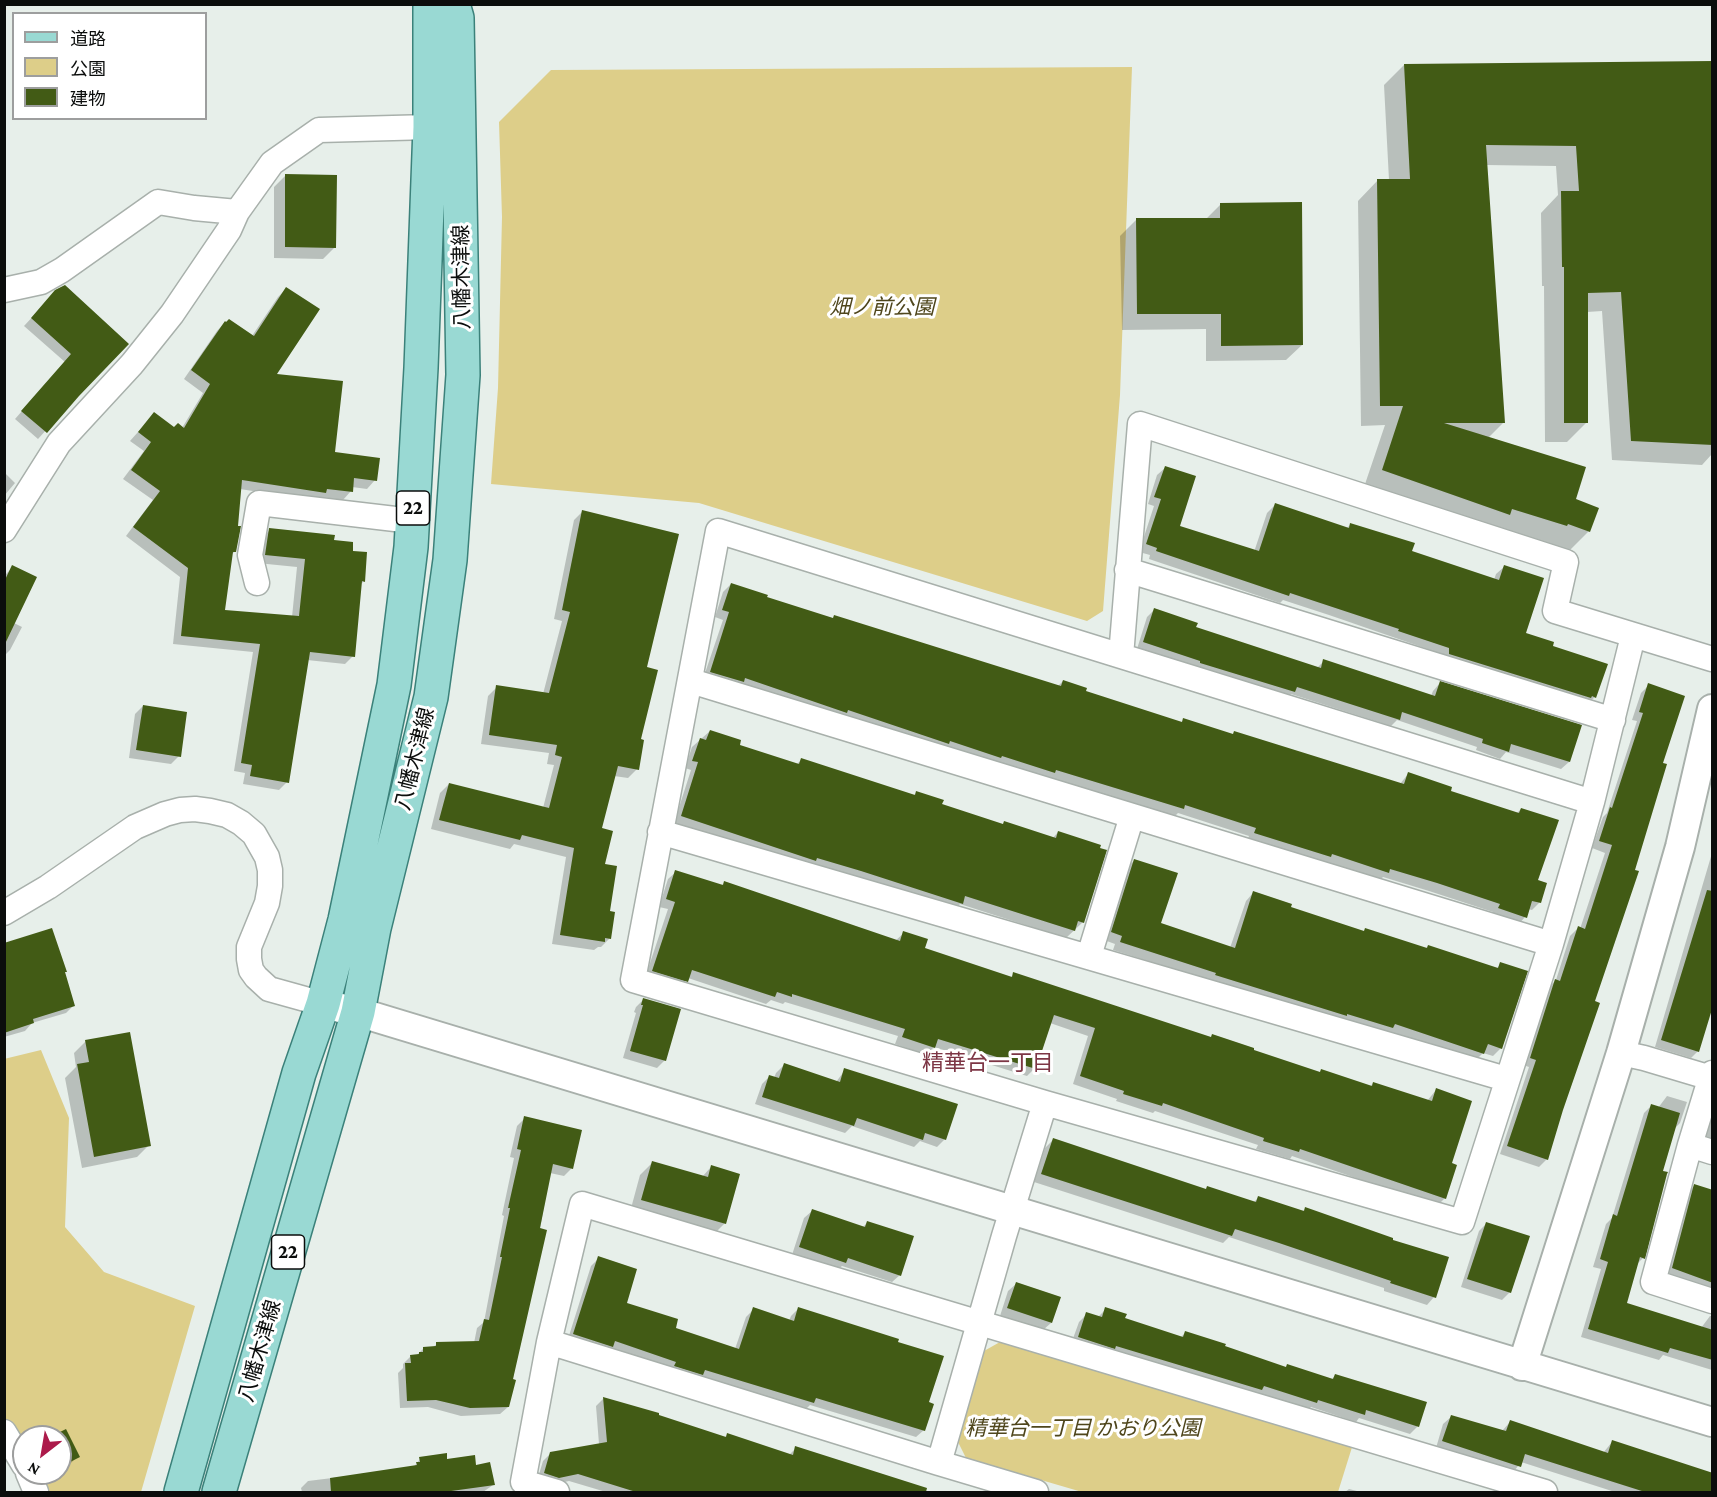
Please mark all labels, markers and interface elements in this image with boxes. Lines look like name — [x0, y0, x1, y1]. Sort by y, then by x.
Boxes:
legend — [12, 12, 207, 120]
text: 道路 — [70, 29, 106, 49]
text: 公園 — [70, 59, 106, 79]
text: 建物 — [70, 89, 106, 109]
street label: 八幡木津線 — [448, 224, 476, 330]
park label: 畑ノ前公園 — [830, 295, 934, 321]
road number: 22 — [396, 491, 430, 525]
street label: 八幡木津線 — [390, 705, 440, 813]
district label: 精華台一丁目 — [922, 1050, 1054, 1076]
road number: 22 — [272, 1235, 304, 1269]
street label: 八幡木津線 — [233, 1297, 287, 1405]
park label: 精華台一丁目 かおり公園 — [966, 1416, 1200, 1442]
north arrow — [12, 1425, 72, 1485]
text: N — [24, 1459, 43, 1479]

